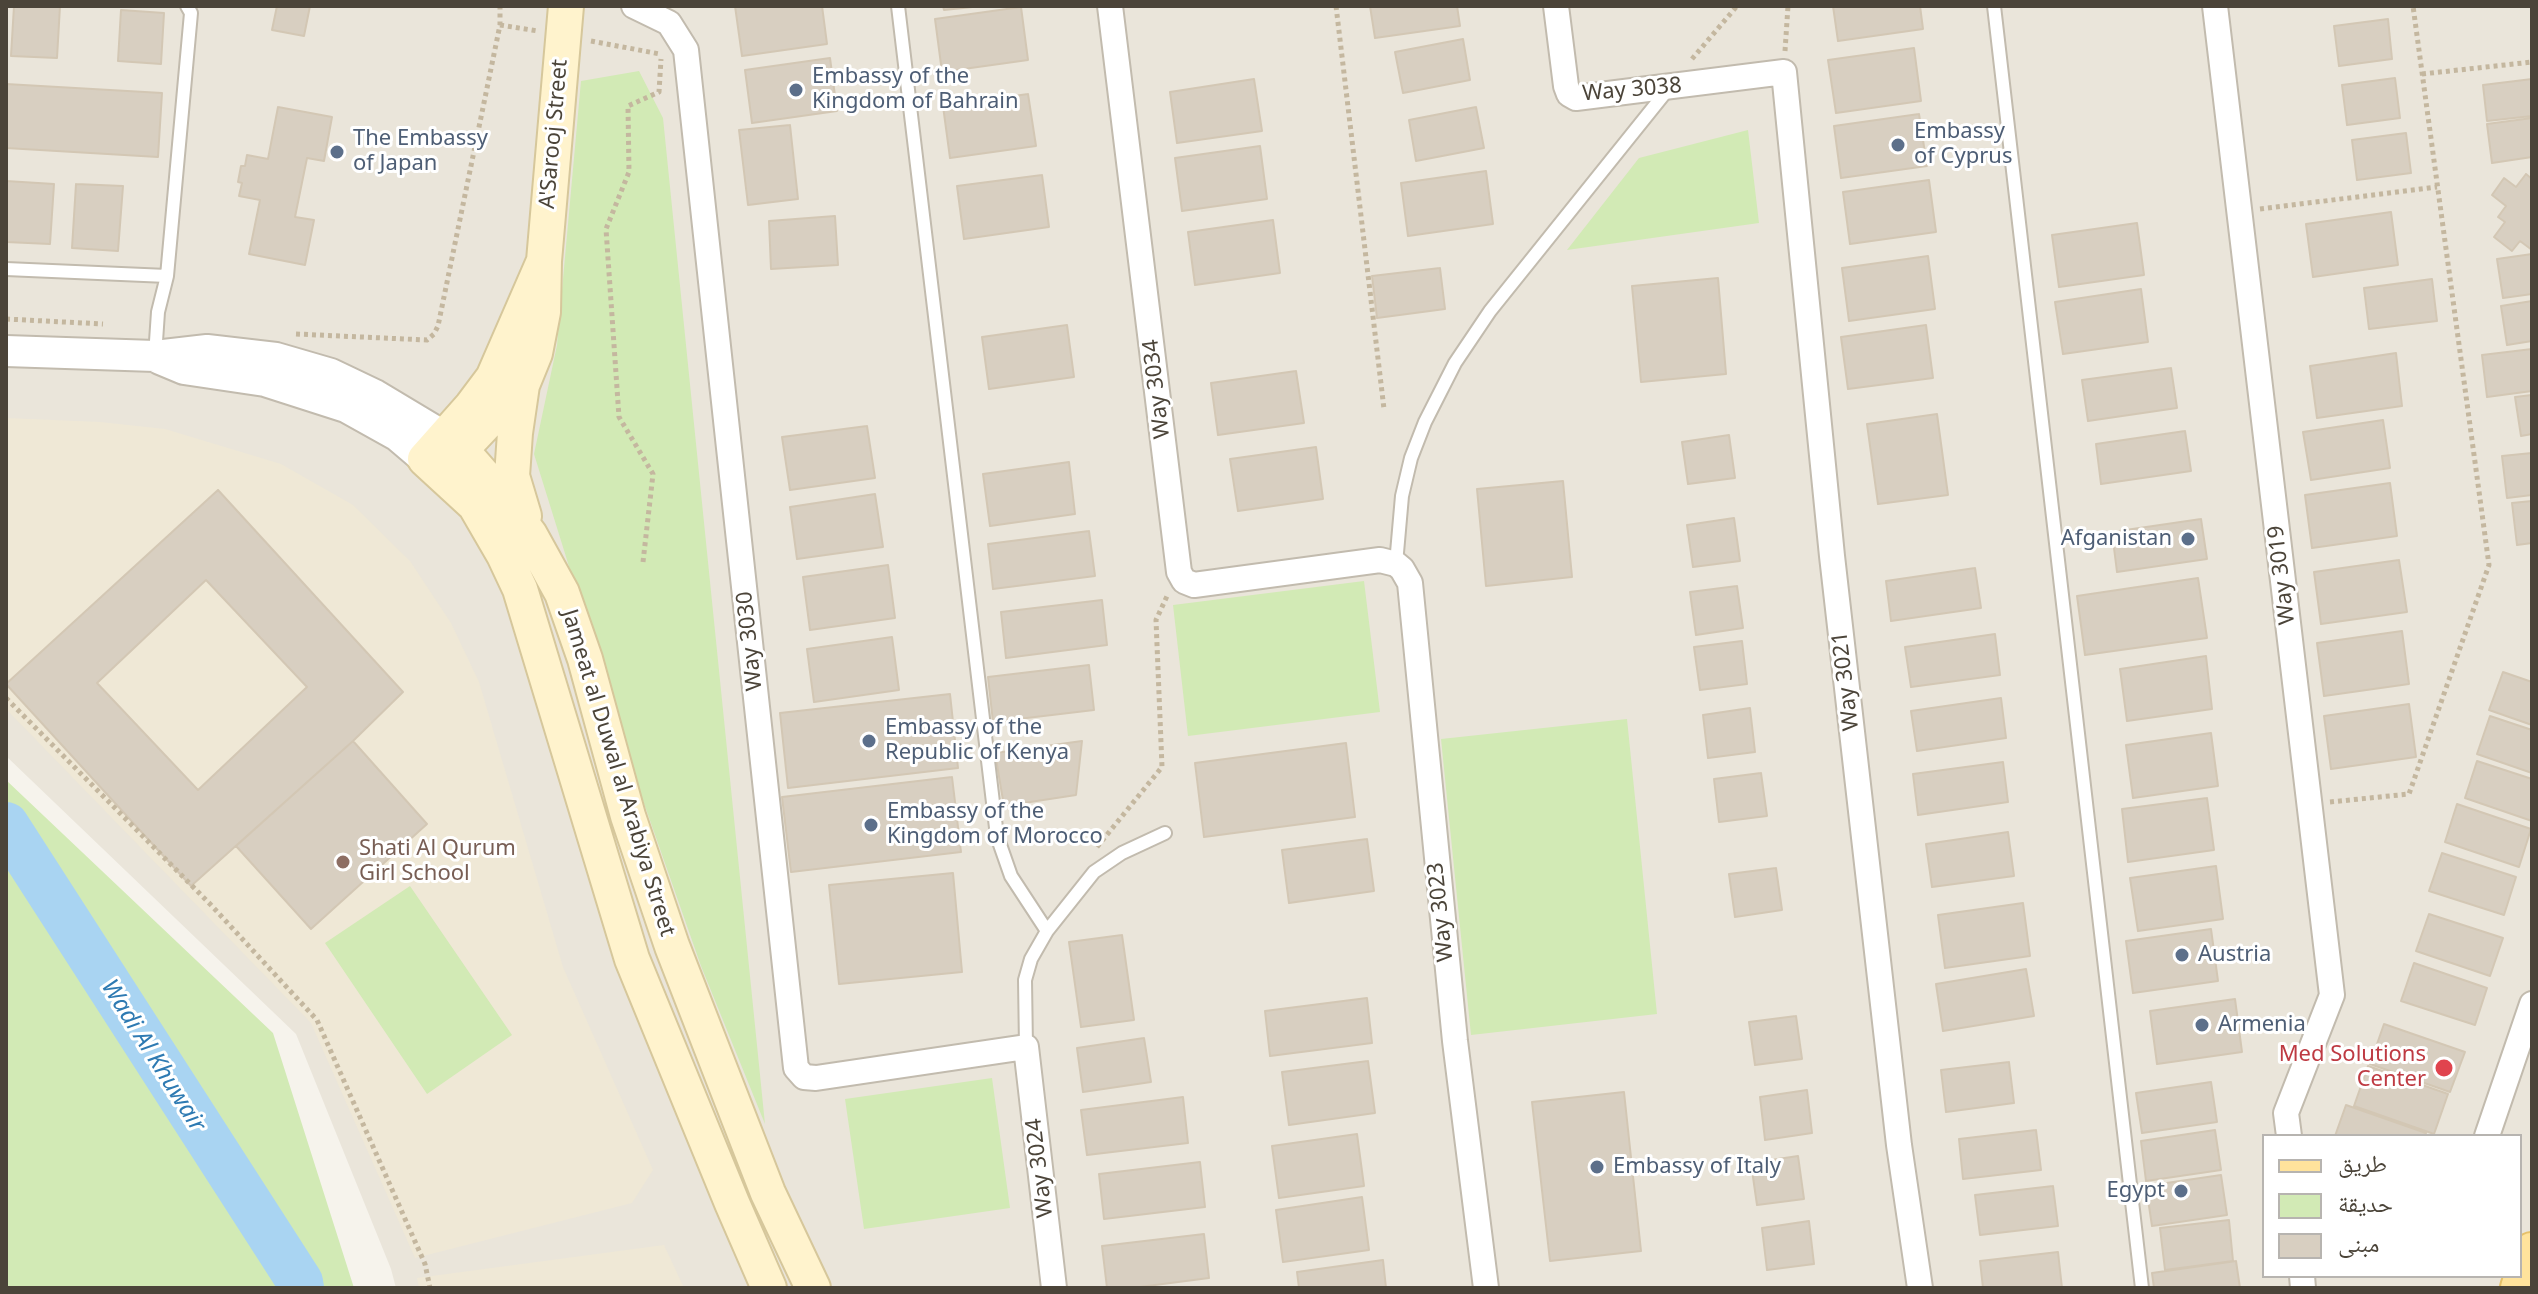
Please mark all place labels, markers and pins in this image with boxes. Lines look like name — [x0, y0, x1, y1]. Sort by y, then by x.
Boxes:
place label: Embassy of the Kingdom of Bahrain — [812, 64, 1019, 116]
marker: Embassy of the Kingdom of Bahrain — [787, 81, 805, 99]
place label: Embassy of Cyprus — [1914, 119, 2012, 170]
place label: The Embassy of Japan — [353, 126, 488, 178]
marker: Embassy of Cyprus — [1889, 136, 1907, 154]
marker: The Embassy of Japan — [328, 143, 346, 161]
place label: Afganistan — [2061, 526, 2172, 552]
marker: Afganistan — [2179, 530, 2197, 548]
place label: Embassy of the Republic of Kenya — [885, 715, 1069, 766]
marker: Embassy of the Republic of Kenya — [860, 732, 878, 750]
place label: Embassy of the Kingdom of Morocco — [887, 799, 1103, 850]
marker: Embassy of the Kingdom of Morocco — [862, 816, 880, 834]
place label: Shati Al Qurum Girl School — [359, 836, 516, 888]
marker: Shati Al Qurum Girl School — [334, 853, 352, 871]
place label: Austria — [2198, 942, 2271, 968]
marker: Austria — [2173, 946, 2191, 964]
place label: Armenia — [2218, 1012, 2306, 1038]
marker: Armenia — [2193, 1016, 2211, 1034]
place label: Med Solutions Center — [2279, 1042, 2426, 1094]
marker: Med Solutions Center — [2433, 1057, 2455, 1079]
place label: Embassy of Italy — [1613, 1154, 1781, 1180]
marker: Embassy of Italy — [1588, 1158, 1606, 1176]
place label: Egypt — [2107, 1178, 2165, 1204]
marker: Egypt — [2172, 1182, 2190, 1200]

